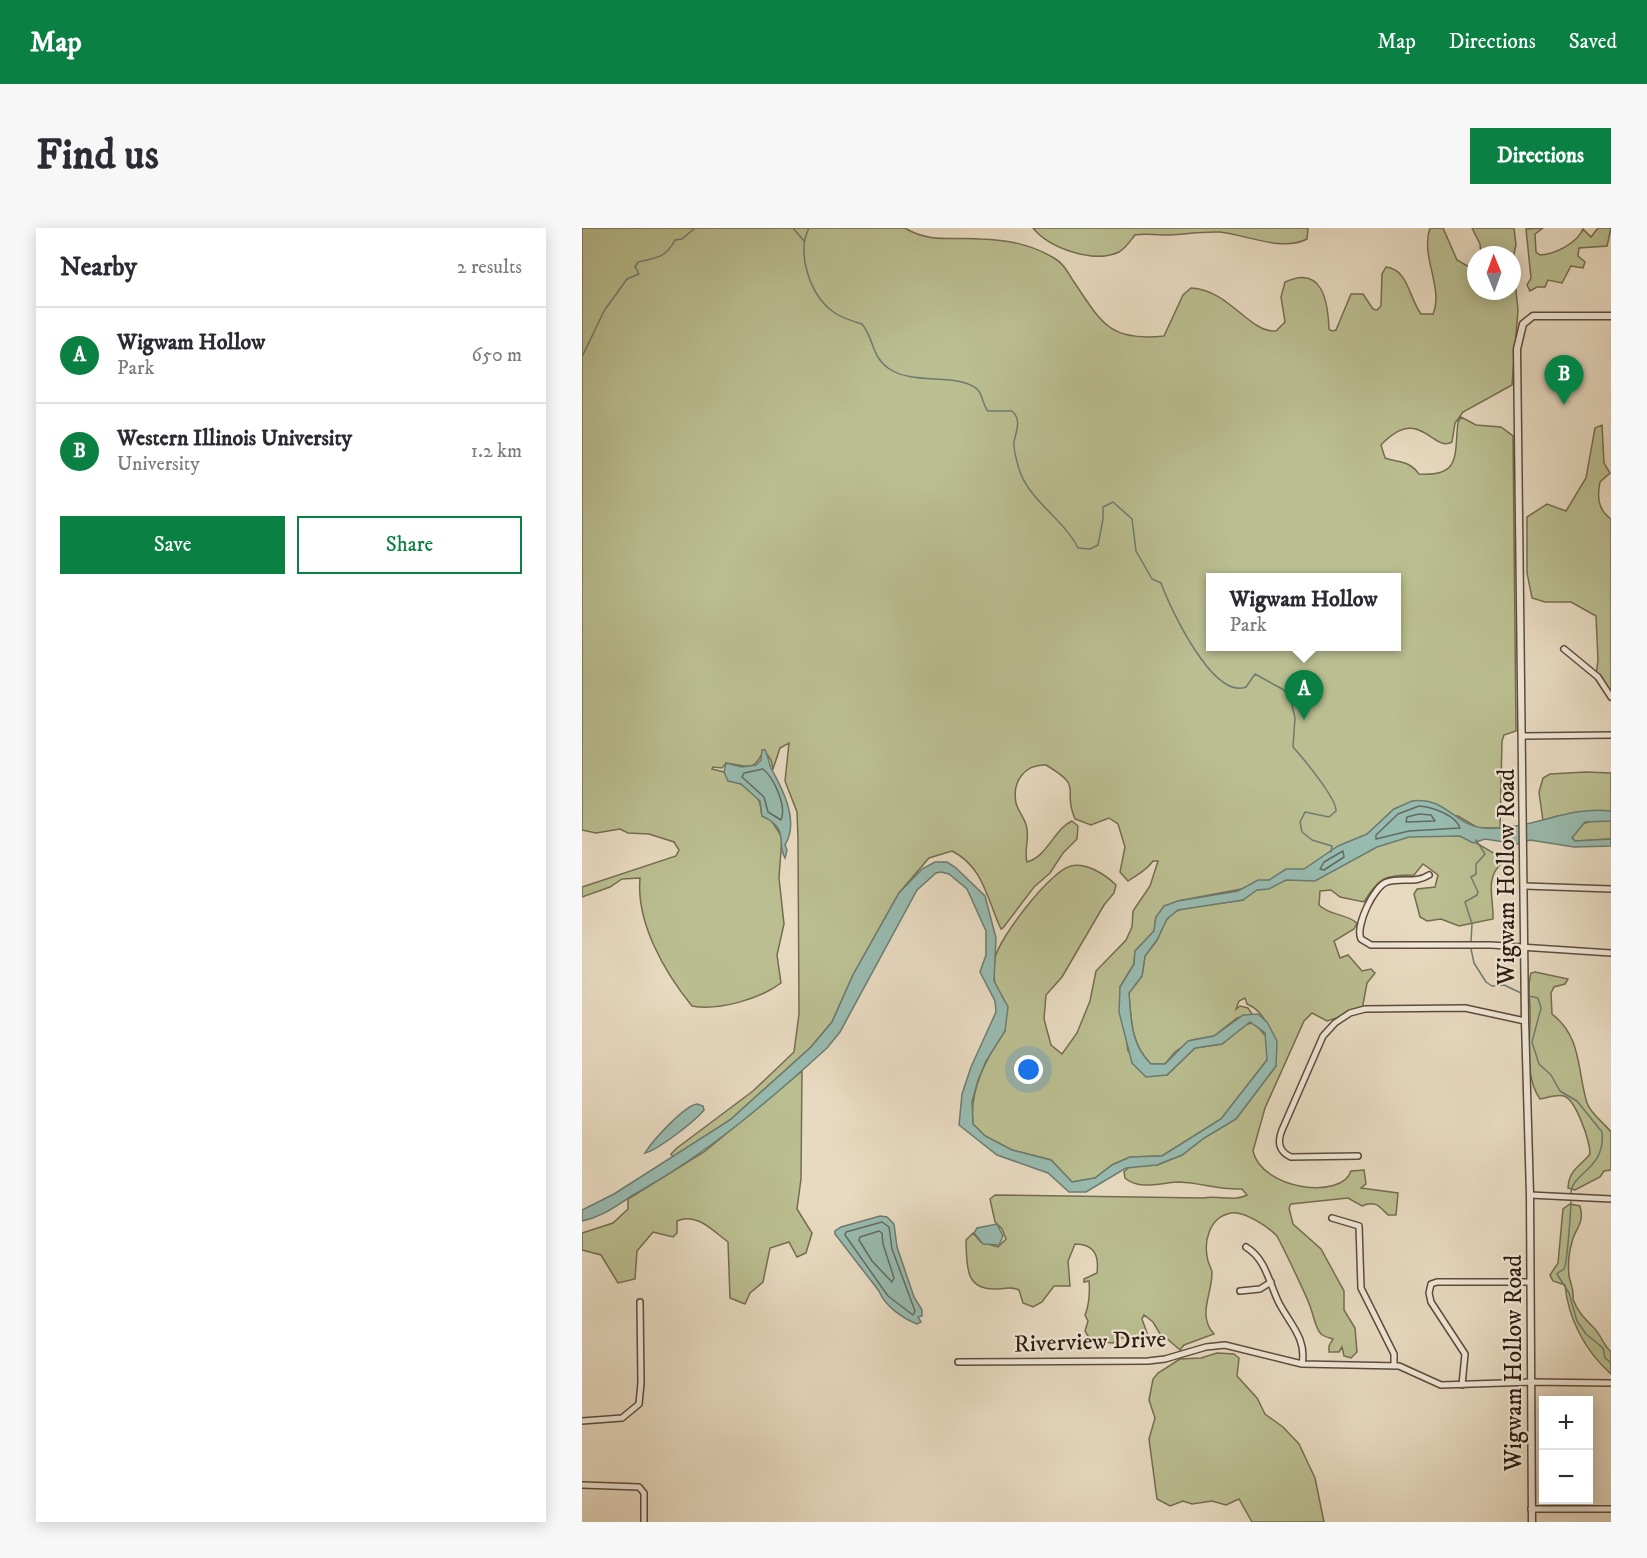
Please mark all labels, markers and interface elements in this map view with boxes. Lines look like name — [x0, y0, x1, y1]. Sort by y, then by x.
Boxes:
text: Map — [30, 25, 82, 60]
text: Map — [1377, 29, 1416, 55]
text: Directions — [1449, 29, 1536, 55]
text: Saved — [1569, 29, 1617, 55]
button: Directions — [1470, 128, 1611, 184]
text: Find us — [36, 130, 159, 182]
north arrow — [1467, 246, 1521, 300]
text: Nearby — [60, 251, 137, 284]
text: 2 results — [457, 255, 522, 280]
text: Wigwam Hollow — [117, 329, 265, 356]
text: A — [73, 343, 86, 368]
text: 650 m — [472, 343, 522, 368]
text: Park — [117, 356, 154, 381]
pin: B — [1544, 356, 1584, 405]
text: Western Illinois University — [117, 425, 352, 452]
text: B — [73, 439, 86, 464]
text: 1.2 km — [471, 439, 522, 464]
text: University — [117, 452, 200, 477]
button: Save — [60, 516, 285, 574]
button: Share — [297, 516, 522, 574]
popup — [1206, 573, 1401, 651]
text: Wigwam Hollow — [1229, 586, 1378, 613]
text: Park — [1229, 613, 1267, 638]
pin: A — [1284, 670, 1324, 720]
street label: Wigwam Hollow Road — [1492, 769, 1522, 986]
your location — [1014, 1055, 1043, 1084]
street label: Wigwam Hollow Road — [1499, 1255, 1529, 1472]
street label: Riverview Drive — [1013, 1324, 1167, 1360]
map controls — [1539, 1396, 1593, 1504]
button: + — [1539, 1396, 1593, 1450]
button: − — [1539, 1450, 1593, 1504]

